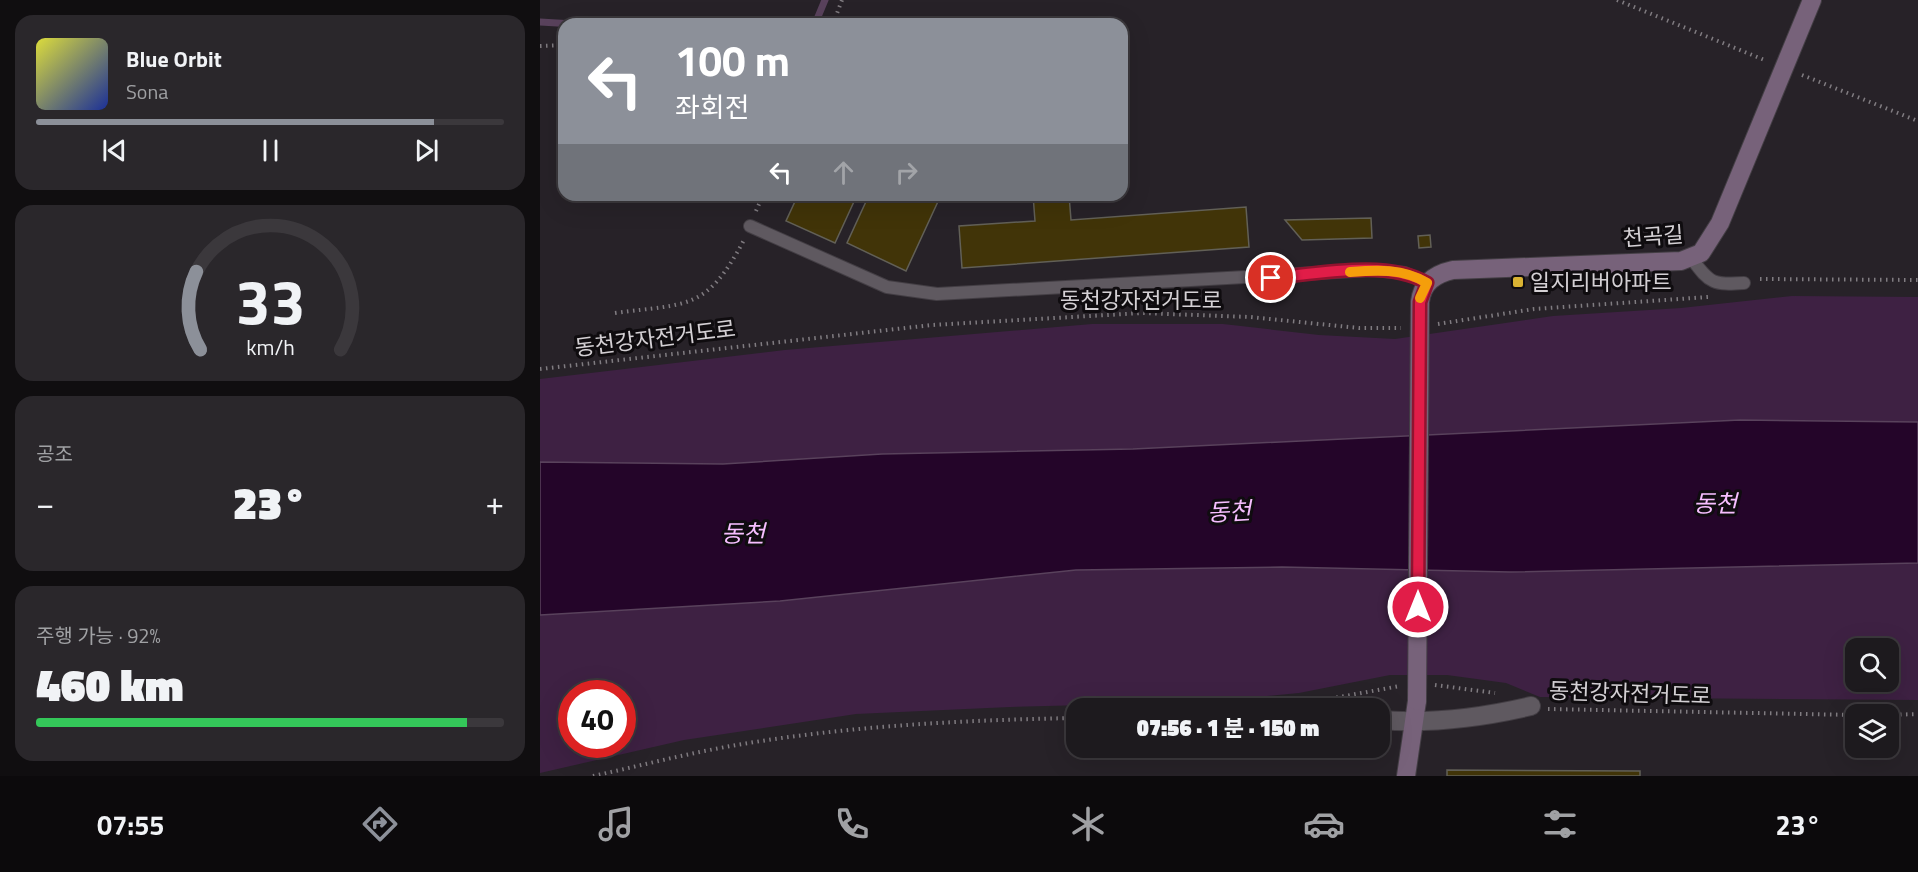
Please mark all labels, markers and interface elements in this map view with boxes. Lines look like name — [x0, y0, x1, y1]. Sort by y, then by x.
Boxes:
text: 100 m — [675, 28, 790, 92]
text: Blue Orbit — [126, 42, 222, 76]
icon: left — [576, 42, 654, 120]
text: Sona — [126, 76, 168, 107]
text: 좌회전 — [675, 86, 750, 127]
icon: previous — [98, 134, 131, 167]
icon: pause — [254, 134, 287, 167]
icon: next — [410, 134, 443, 167]
icon: left — [764, 156, 797, 189]
icon: ahead — [827, 156, 860, 189]
icon: right — [890, 156, 923, 189]
street label: 천곡길 — [1622, 217, 1684, 255]
pin — [1245, 252, 1296, 303]
text: 33 — [235, 253, 305, 348]
icon: arrive — [1254, 261, 1287, 294]
place label: 일지리버아파트 — [1530, 265, 1672, 299]
marker: 일지리버아파트 — [1511, 275, 1525, 289]
street label: 동천강자전거도로 — [1060, 283, 1222, 317]
street label: 동천강자전거도로 — [573, 311, 737, 365]
text: km/h — [246, 331, 294, 363]
text: 공조 — [36, 438, 73, 469]
text: 23° — [233, 468, 307, 536]
text: − — [36, 478, 54, 528]
text: + — [486, 478, 504, 528]
water label: 동천 — [1693, 485, 1740, 521]
water label: 동천 — [1206, 492, 1255, 530]
water label: 동천 — [721, 515, 768, 551]
position arrow — [1386, 575, 1450, 639]
text: 주행 가능 · 92% — [36, 620, 161, 651]
map controls — [1845, 638, 1899, 758]
button: search — [1845, 638, 1899, 692]
text: 460 km — [36, 650, 184, 718]
street label: 동천강자전거도로 — [1548, 673, 1712, 713]
speed limit sign: 40 — [558, 680, 636, 758]
button: layers — [1845, 704, 1899, 758]
text: 07:56 · 1 분 · 150 m — [1137, 711, 1319, 745]
icon: directions — [359, 803, 401, 845]
icon: music — [595, 803, 637, 845]
icon: phone — [831, 803, 873, 845]
icon: climate — [1067, 803, 1109, 845]
icon: car — [1303, 803, 1345, 845]
icon: filters — [1539, 803, 1581, 845]
text: 07:55 — [97, 804, 164, 845]
text: 23° — [1775, 804, 1821, 845]

